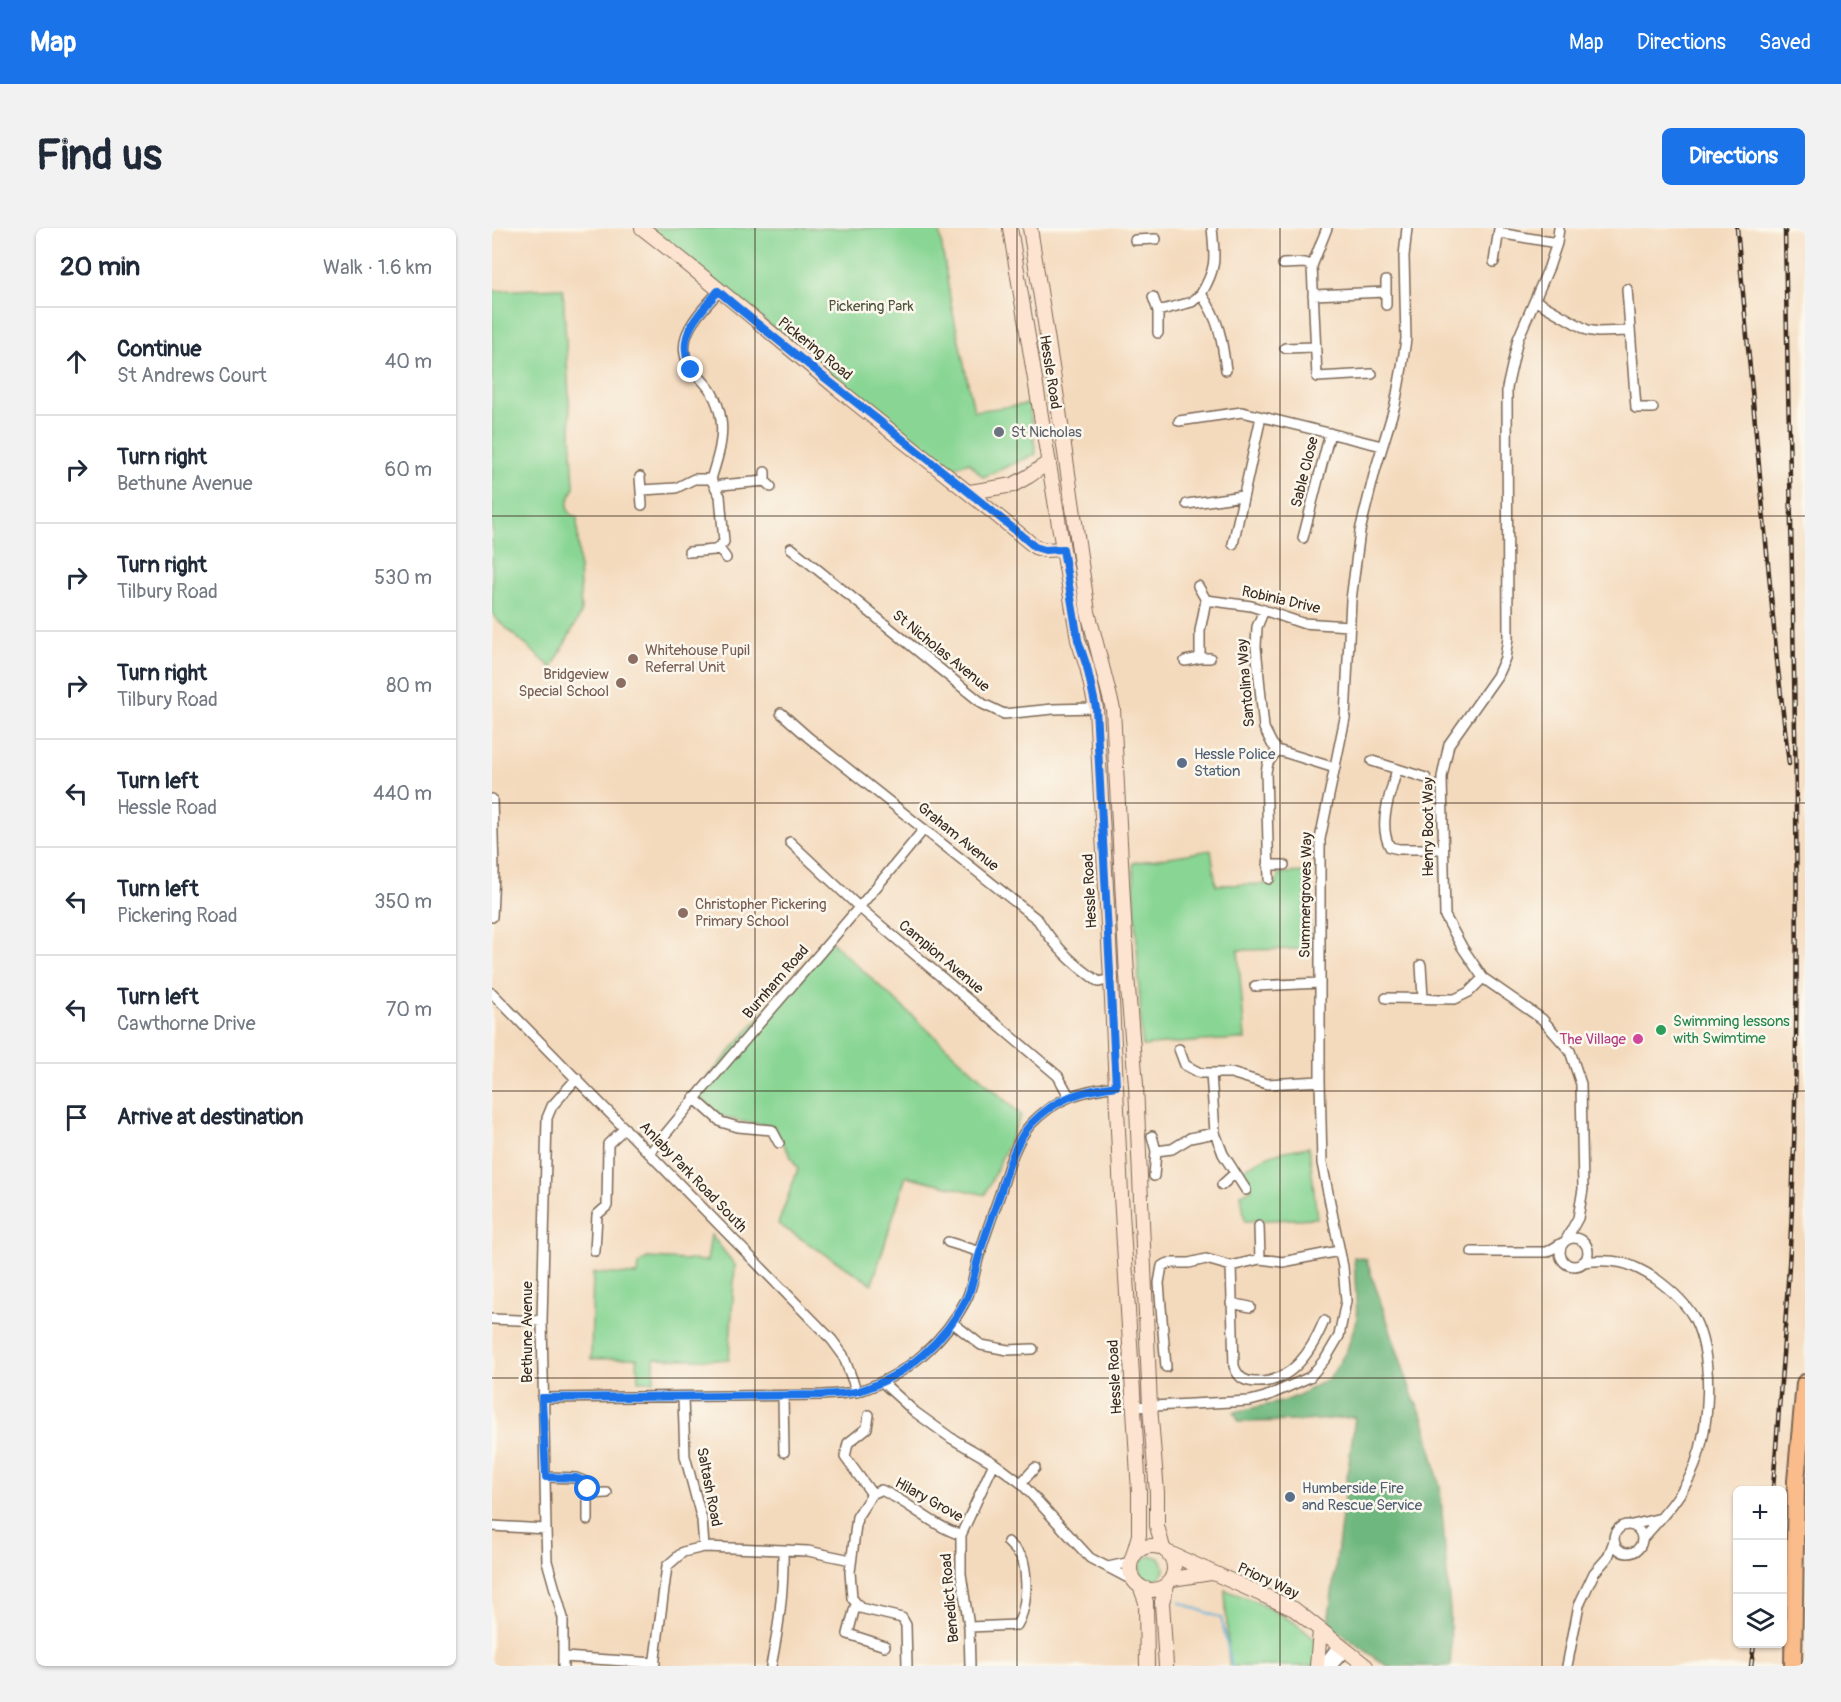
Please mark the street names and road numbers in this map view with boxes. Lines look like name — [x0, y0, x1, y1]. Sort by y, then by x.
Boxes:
street label: Pickering Road — [774, 313, 856, 385]
street label: Hessle Road — [1035, 333, 1065, 411]
street label: Sable Close — [1287, 434, 1323, 509]
street label: Robinia Drive — [1240, 582, 1323, 618]
street label: St Nicholas Avenue — [888, 606, 994, 697]
street label: Santolina Way — [1233, 637, 1259, 728]
street label: Henry Boot Way — [1419, 777, 1438, 877]
street label: Graham Avenue — [914, 798, 1003, 876]
street label: Summergroves Way — [1295, 831, 1317, 958]
street label: Hessle Road — [1079, 853, 1101, 929]
street label: Campion Avenue — [895, 916, 988, 998]
street label: Burnham Road — [739, 941, 813, 1023]
street label: Anlaby Park Road South — [635, 1118, 751, 1236]
street label: Bethune Avenue — [518, 1281, 537, 1383]
street label: Hessle Road — [1104, 1339, 1126, 1415]
street label: Saltash Road — [692, 1446, 726, 1528]
street label: Hilary Grove — [892, 1474, 967, 1527]
street label: Benedict Road — [937, 1553, 963, 1643]
street label: Priory Way — [1234, 1559, 1302, 1604]

